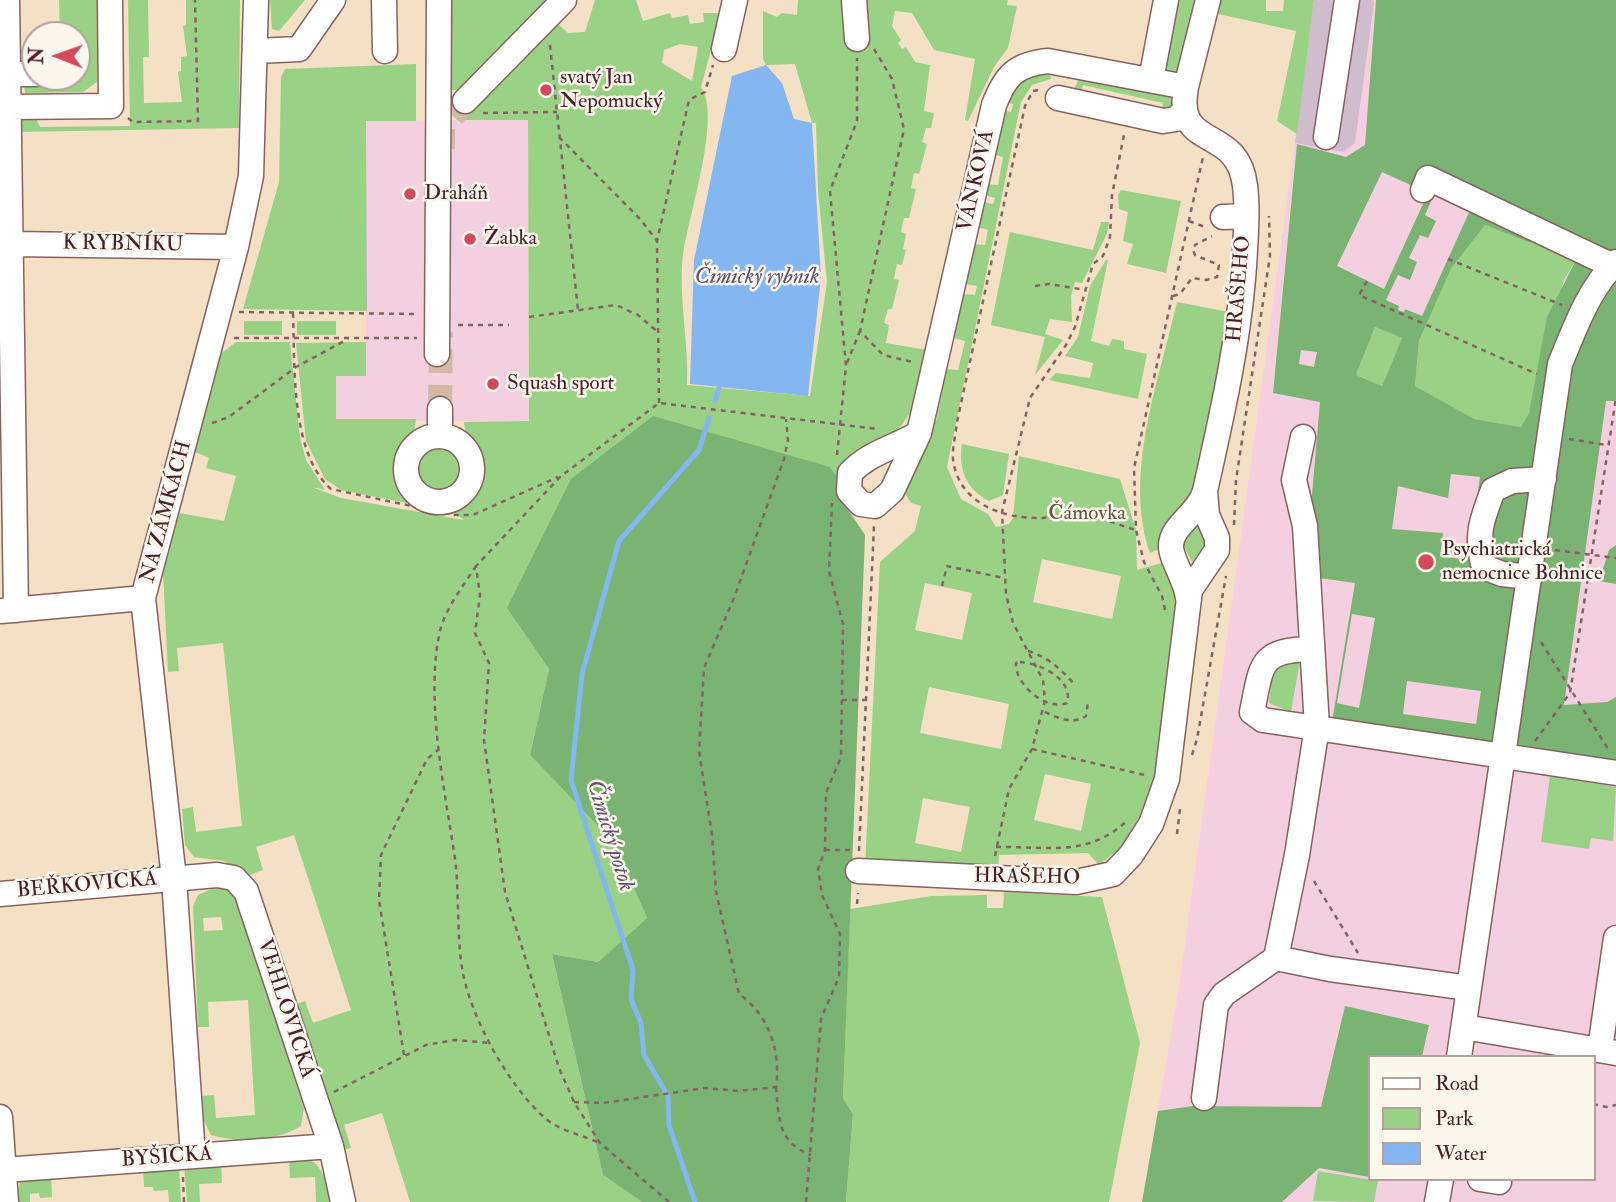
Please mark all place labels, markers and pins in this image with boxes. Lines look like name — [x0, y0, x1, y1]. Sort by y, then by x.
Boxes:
place label: svatý Jan Nepomucký — [560, 65, 663, 115]
marker: svatý Jan Nepomucký — [538, 82, 554, 98]
place label: Draháň — [424, 181, 488, 207]
marker: Draháň — [402, 186, 418, 202]
place label: Žabka — [484, 226, 537, 252]
marker: Žabka — [462, 231, 478, 247]
place label: Squash sport — [507, 371, 614, 397]
marker: Squash sport — [485, 376, 501, 392]
place label: Psychiatrická nemocnice Bohnice — [1442, 537, 1603, 587]
marker: Psychiatrická nemocnice Bohnice — [1416, 552, 1436, 572]

